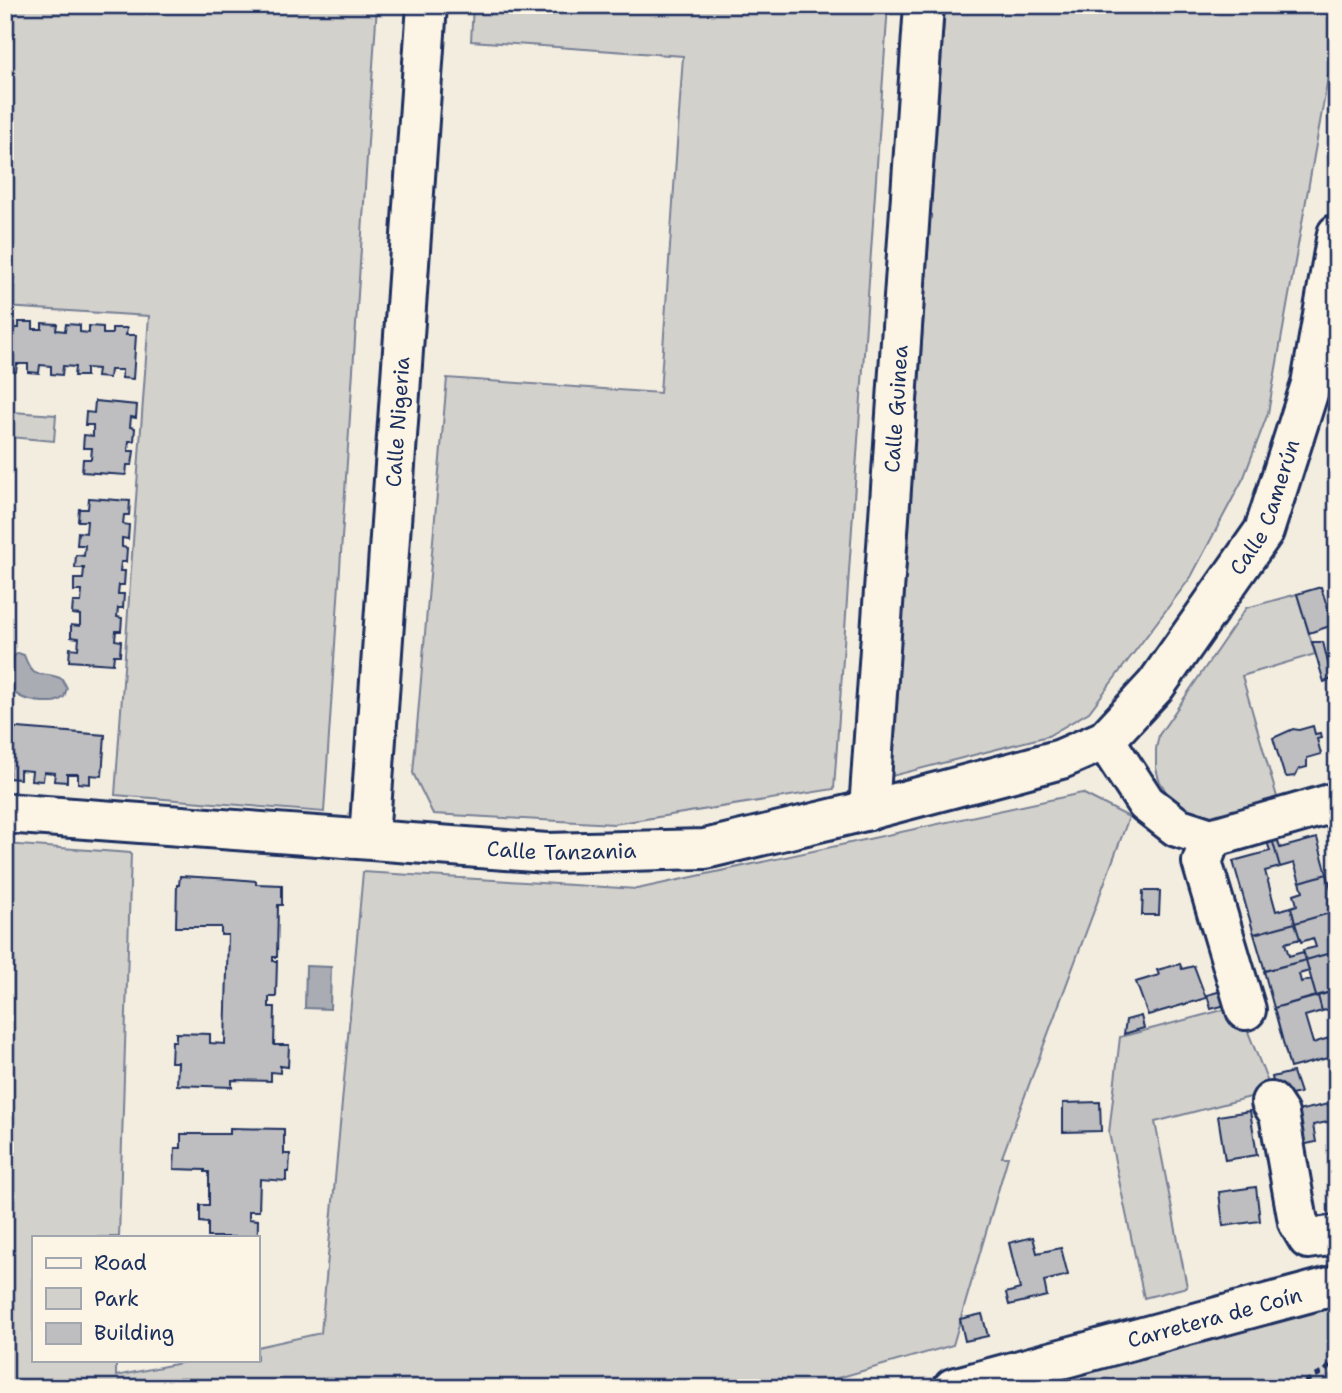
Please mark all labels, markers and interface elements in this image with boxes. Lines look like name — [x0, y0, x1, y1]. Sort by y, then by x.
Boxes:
street label: Calle Guinea — [878, 344, 915, 474]
street label: Calle Nigeria — [379, 356, 417, 488]
street label: Calle Camerún — [1223, 436, 1306, 581]
street label: Calle Tanzania — [486, 835, 637, 867]
legend — [32, 1236, 259, 1362]
text: Road — [94, 1249, 147, 1277]
street label: Carretera de Coín — [1124, 1281, 1305, 1355]
text: Park — [94, 1285, 139, 1313]
text: Building — [94, 1319, 174, 1347]

